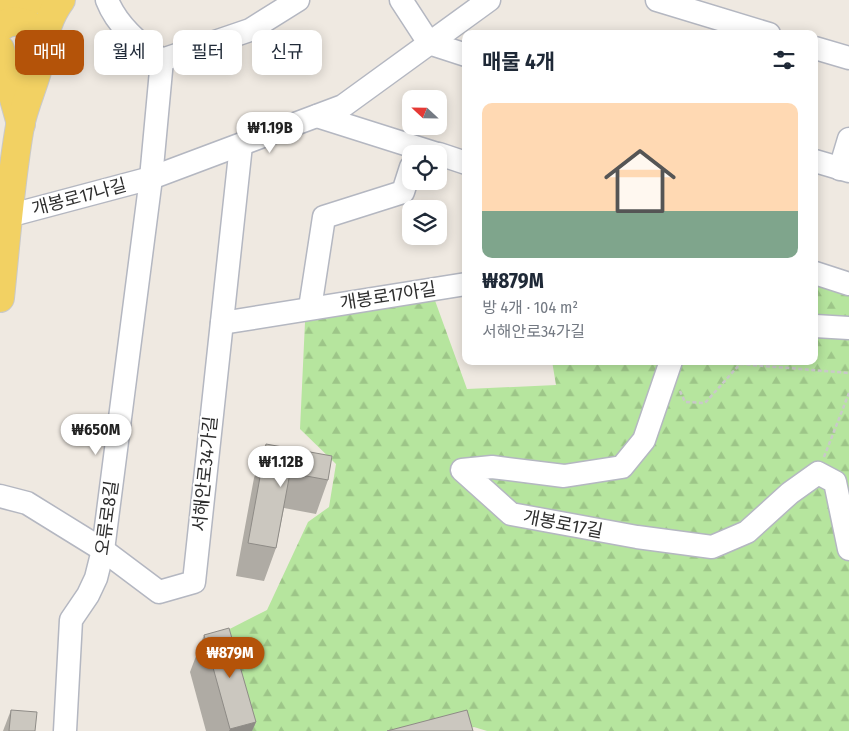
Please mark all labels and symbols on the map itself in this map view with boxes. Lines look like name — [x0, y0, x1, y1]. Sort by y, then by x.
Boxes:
north arrow — [402, 90, 448, 135]
pin: ₩1.19B — [229, 112, 311, 154]
street label: 개봉로17나길 — [29, 174, 129, 220]
street label: 개봉로17아길 — [338, 278, 438, 314]
pin: ₩650M — [61, 414, 131, 456]
street label: 서해안로34가길 — [188, 415, 222, 533]
pin: ₩1.12B — [240, 446, 322, 488]
street label: 오류로8길 — [91, 479, 123, 557]
street label: 개봉로17길 — [521, 506, 605, 542]
pin: ₩879M — [195, 636, 265, 679]

